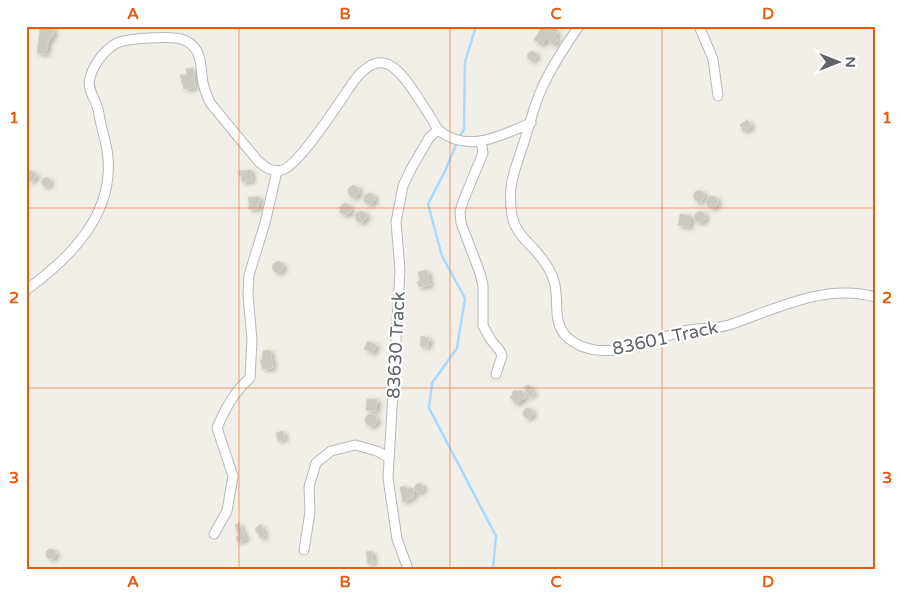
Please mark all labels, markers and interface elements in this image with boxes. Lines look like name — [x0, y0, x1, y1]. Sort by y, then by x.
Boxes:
text: A — [127, 4, 139, 24]
text: B — [339, 4, 351, 24]
text: C — [550, 4, 562, 24]
text: D — [762, 4, 774, 24]
north arrow — [814, 38, 864, 88]
text: N — [842, 56, 859, 68]
text: 1 — [9, 108, 19, 128]
text: 1 — [882, 108, 892, 128]
text: 2 — [9, 288, 19, 308]
text: 2 — [882, 288, 892, 308]
street label: 83630 Track — [382, 291, 410, 399]
street label: 83601 Track — [610, 316, 720, 360]
text: 3 — [9, 468, 19, 488]
text: 3 — [882, 468, 892, 488]
text: A — [127, 572, 139, 592]
text: B — [339, 572, 351, 592]
text: C — [550, 572, 562, 592]
text: D — [762, 572, 774, 592]

